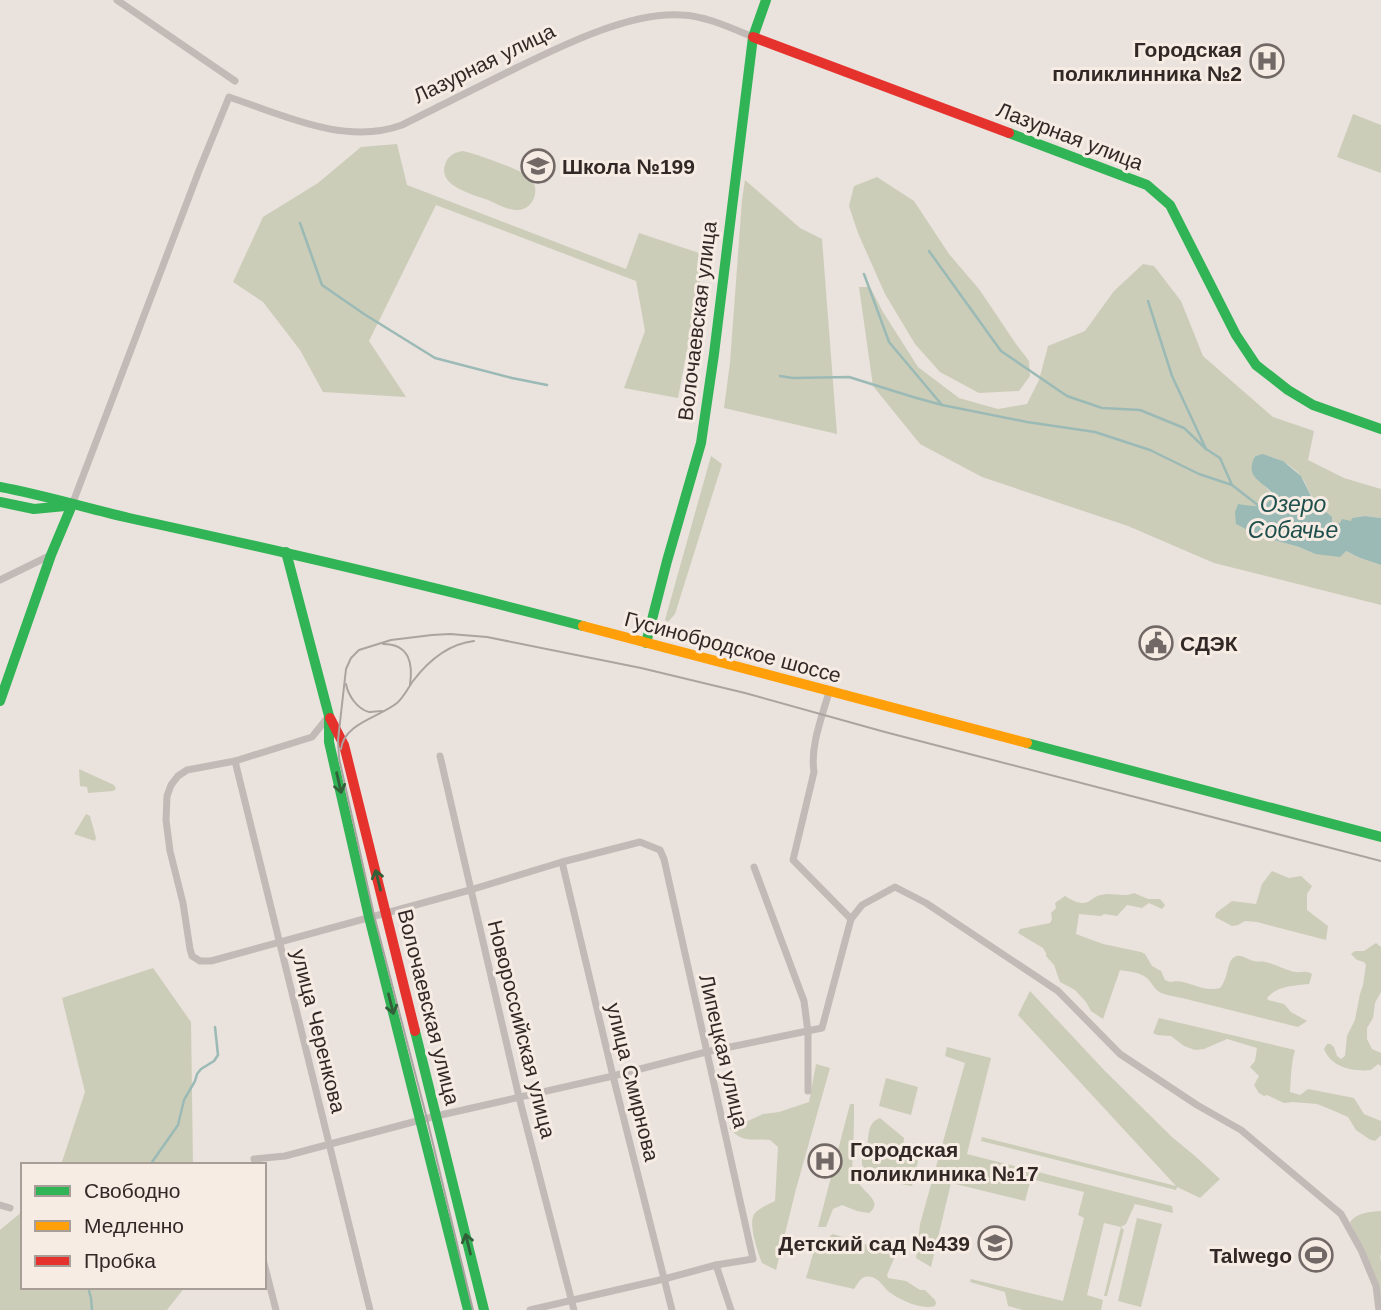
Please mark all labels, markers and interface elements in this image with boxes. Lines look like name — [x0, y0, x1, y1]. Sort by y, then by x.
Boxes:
street label: Лазурная улица — [409, 19, 559, 107]
place label: Городская поликлинника №2 — [1052, 38, 1242, 85]
hospital icon: Городская поликлинника №2 — [1248, 42, 1286, 80]
street label: Лазурная улица — [994, 98, 1147, 175]
school or university icon: Школа №199 — [519, 147, 557, 185]
place label: Школа №199 — [562, 155, 695, 178]
street label: Волочаевская улица — [673, 220, 721, 422]
water label: Озеро Собачье — [1248, 491, 1338, 543]
street label: Гусинобродское шоссе — [622, 607, 844, 687]
public building icon: СДЭК — [1137, 624, 1175, 662]
place label: СДЭК — [1180, 632, 1238, 655]
one-way arrow — [333, 771, 346, 794]
one-way arrow — [371, 869, 384, 892]
street label: Волочаевская улица — [394, 907, 465, 1108]
street label: Новороссийская улица — [484, 918, 560, 1141]
street label: улица Черенкова — [288, 947, 351, 1116]
street label: Липецкая улица — [695, 972, 753, 1130]
one-way arrow — [385, 993, 398, 1015]
street label: улица Смирнова — [602, 1000, 664, 1164]
place label: Городская поликлиника №17 — [850, 1138, 1039, 1185]
hospital icon: Городская поликлиника №17 — [806, 1142, 844, 1180]
legend — [21, 1163, 266, 1289]
text: Свободно — [84, 1179, 181, 1202]
text: Медленно — [84, 1214, 184, 1237]
school or university icon: Детский сад №439 — [976, 1224, 1014, 1262]
place label: Детский сад №439 — [778, 1232, 970, 1255]
one-way arrow — [460, 1233, 474, 1256]
sports icon: Talwego — [1297, 1236, 1335, 1274]
place label: Talwego — [1210, 1244, 1292, 1267]
text: Пробка — [84, 1249, 156, 1272]

